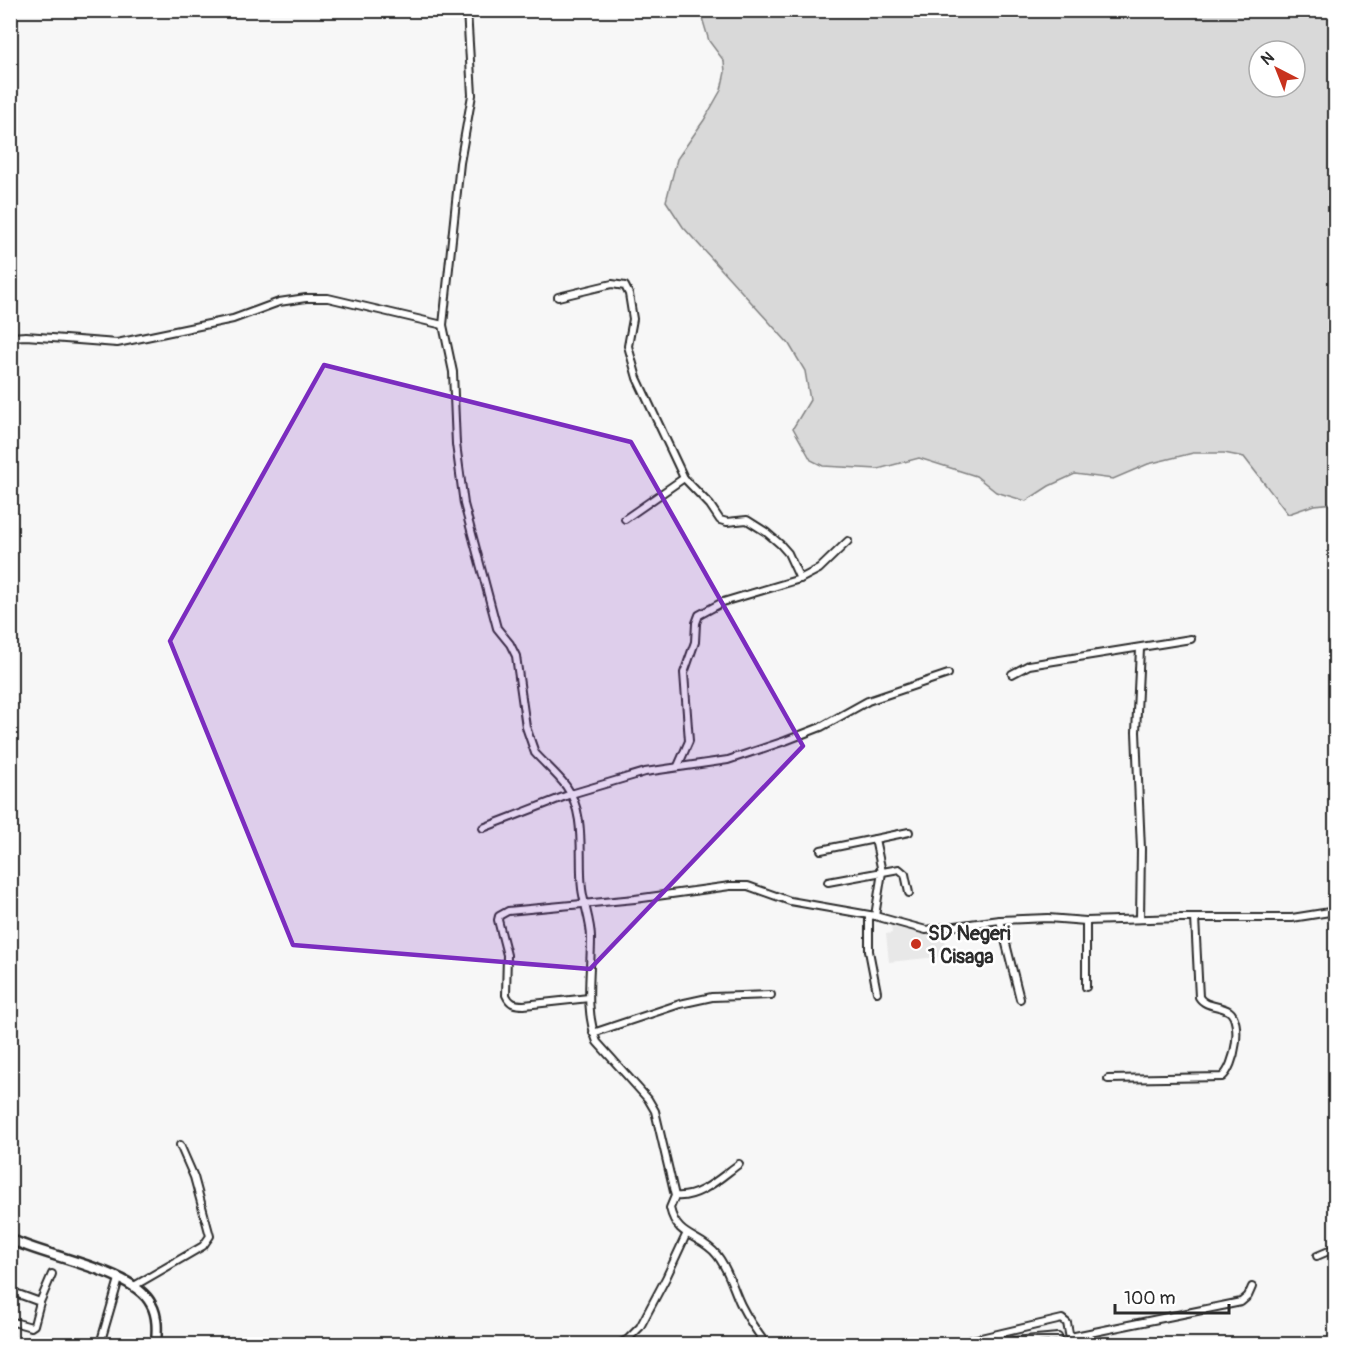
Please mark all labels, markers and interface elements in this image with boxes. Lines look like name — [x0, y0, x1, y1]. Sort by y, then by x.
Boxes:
north arrow — [1247, 39, 1307, 99]
text: N — [1257, 47, 1278, 70]
place label: SD Negeri 1 Cisaga — [928, 921, 1011, 969]
marker: SD Negeri 1 Cisaga — [909, 937, 923, 951]
scale bar — [1115, 1277, 1229, 1315]
text: 100 m — [1124, 1287, 1176, 1310]

